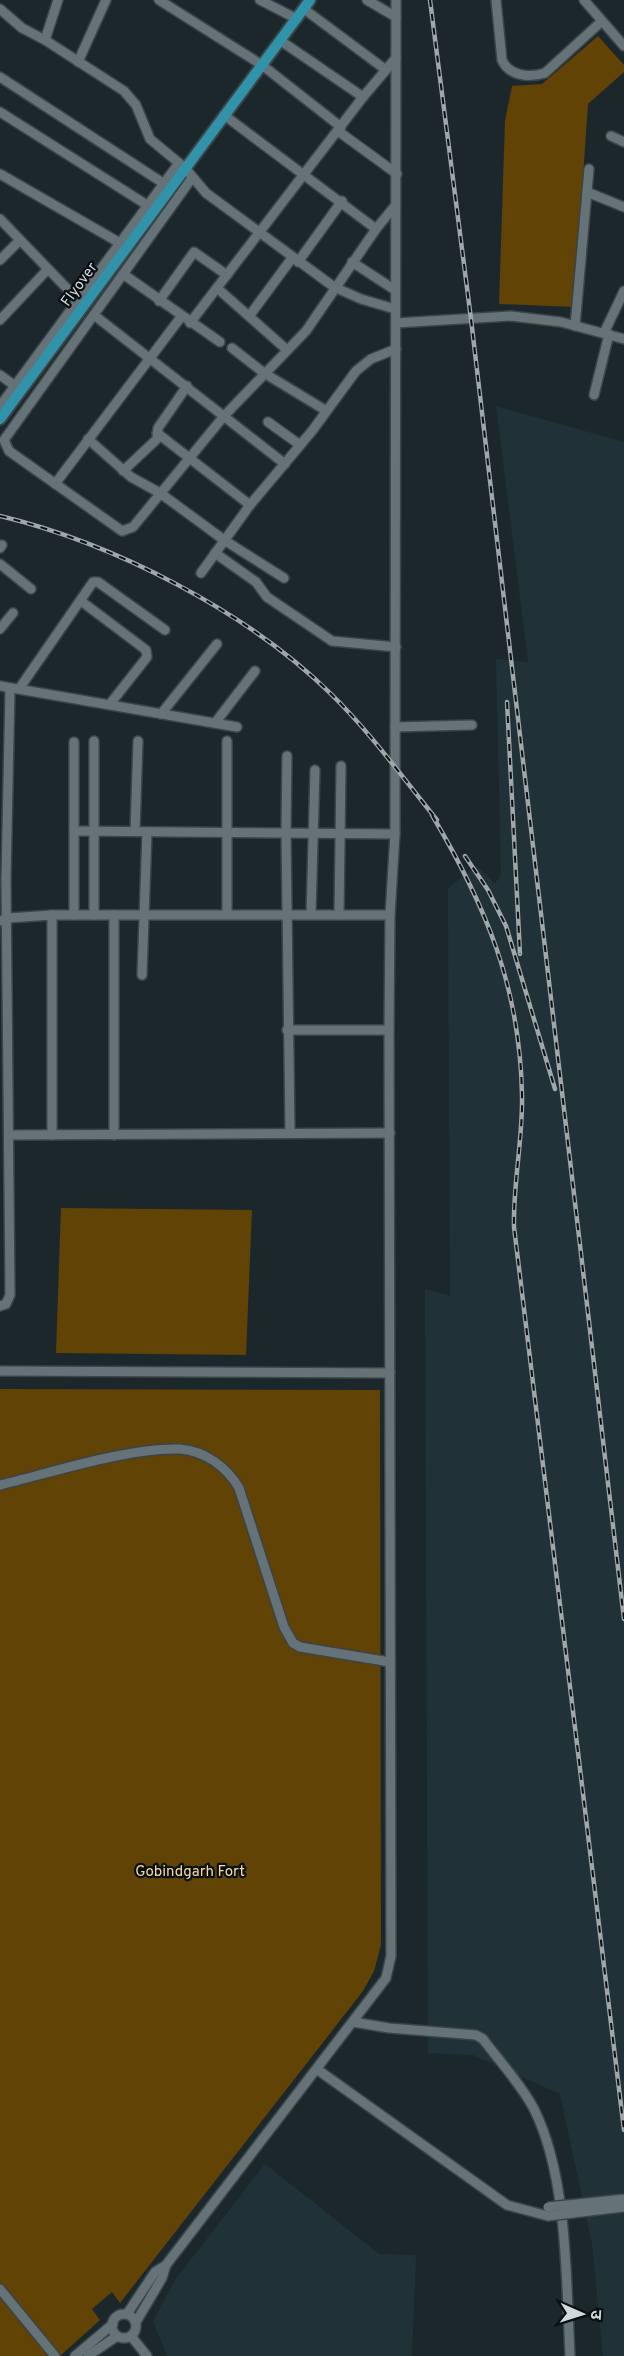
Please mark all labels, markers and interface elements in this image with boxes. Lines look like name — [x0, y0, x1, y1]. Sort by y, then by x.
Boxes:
street label: Flyover — [58, 259, 103, 311]
park label: Gobindgarh Fort — [135, 1863, 245, 1882]
north arrow — [552, 2284, 612, 2344]
text: उ — [585, 2309, 605, 2321]

